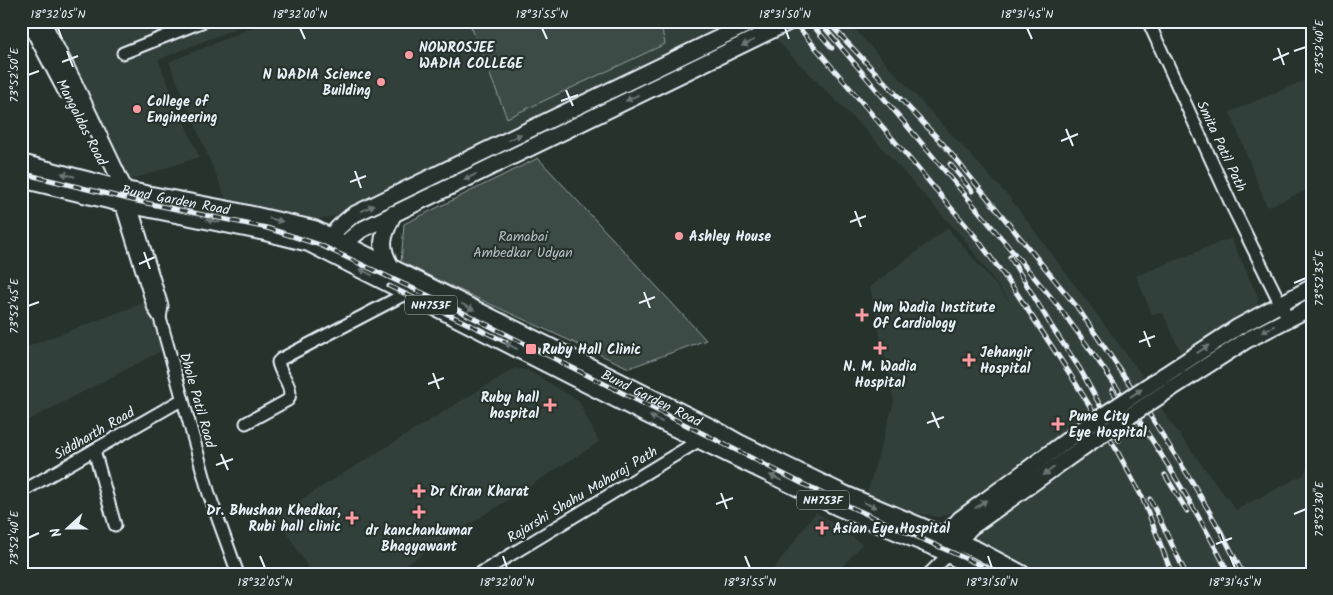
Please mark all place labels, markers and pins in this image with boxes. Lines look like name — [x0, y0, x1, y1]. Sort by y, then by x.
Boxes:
place label: NOWROSJEE WADIA COLLEGE — [419, 37, 524, 75]
marker: NOWROSJEE WADIA COLLEGE — [403, 49, 415, 61]
place label: N WADIA Science Building — [263, 64, 371, 102]
marker: N WADIA Science Building — [375, 76, 387, 88]
place label: College of Engineering — [147, 91, 218, 129]
marker: College of Engineering — [131, 103, 143, 115]
place label: Ashley House — [689, 226, 771, 248]
marker: Ashley House — [673, 230, 685, 242]
place label: Nm Wadia Institute Of Cardiology — [873, 297, 996, 335]
marker: Nm Wadia Institute Of Cardiology — [855, 308, 869, 322]
place label: Ruby Hall Clinic — [542, 339, 641, 361]
marker: N. M. Wadia Hospital — [873, 341, 887, 355]
marker: Ruby Hall Clinic — [524, 342, 538, 356]
place label: Jehangir Hospital — [980, 342, 1033, 380]
marker: Jehangir Hospital — [962, 353, 976, 367]
place label: N. M. Wadia Hospital — [843, 356, 917, 394]
place label: Ruby hall hospital — [481, 387, 539, 425]
marker: Ruby hall hospital — [543, 398, 557, 412]
place label: Pune City Eye Hospital — [1069, 406, 1147, 444]
marker: Pune City Eye Hospital — [1051, 417, 1065, 431]
place label: Dr Kiran Kharat — [430, 481, 530, 503]
marker: Dr Kiran Kharat — [412, 484, 426, 498]
place label: Dr. Bhushan Khedkar, Rubi hall clinic — [206, 500, 341, 538]
marker: dr kanchankumar Bhagyawant — [412, 505, 426, 519]
marker: Dr. Bhushan Khedkar, Rubi hall clinic — [345, 511, 359, 525]
place label: Asian Eye Hospital — [833, 518, 950, 540]
place label: dr kanchankumar Bhagyawant — [366, 520, 473, 558]
marker: Asian Eye Hospital — [815, 521, 829, 535]

